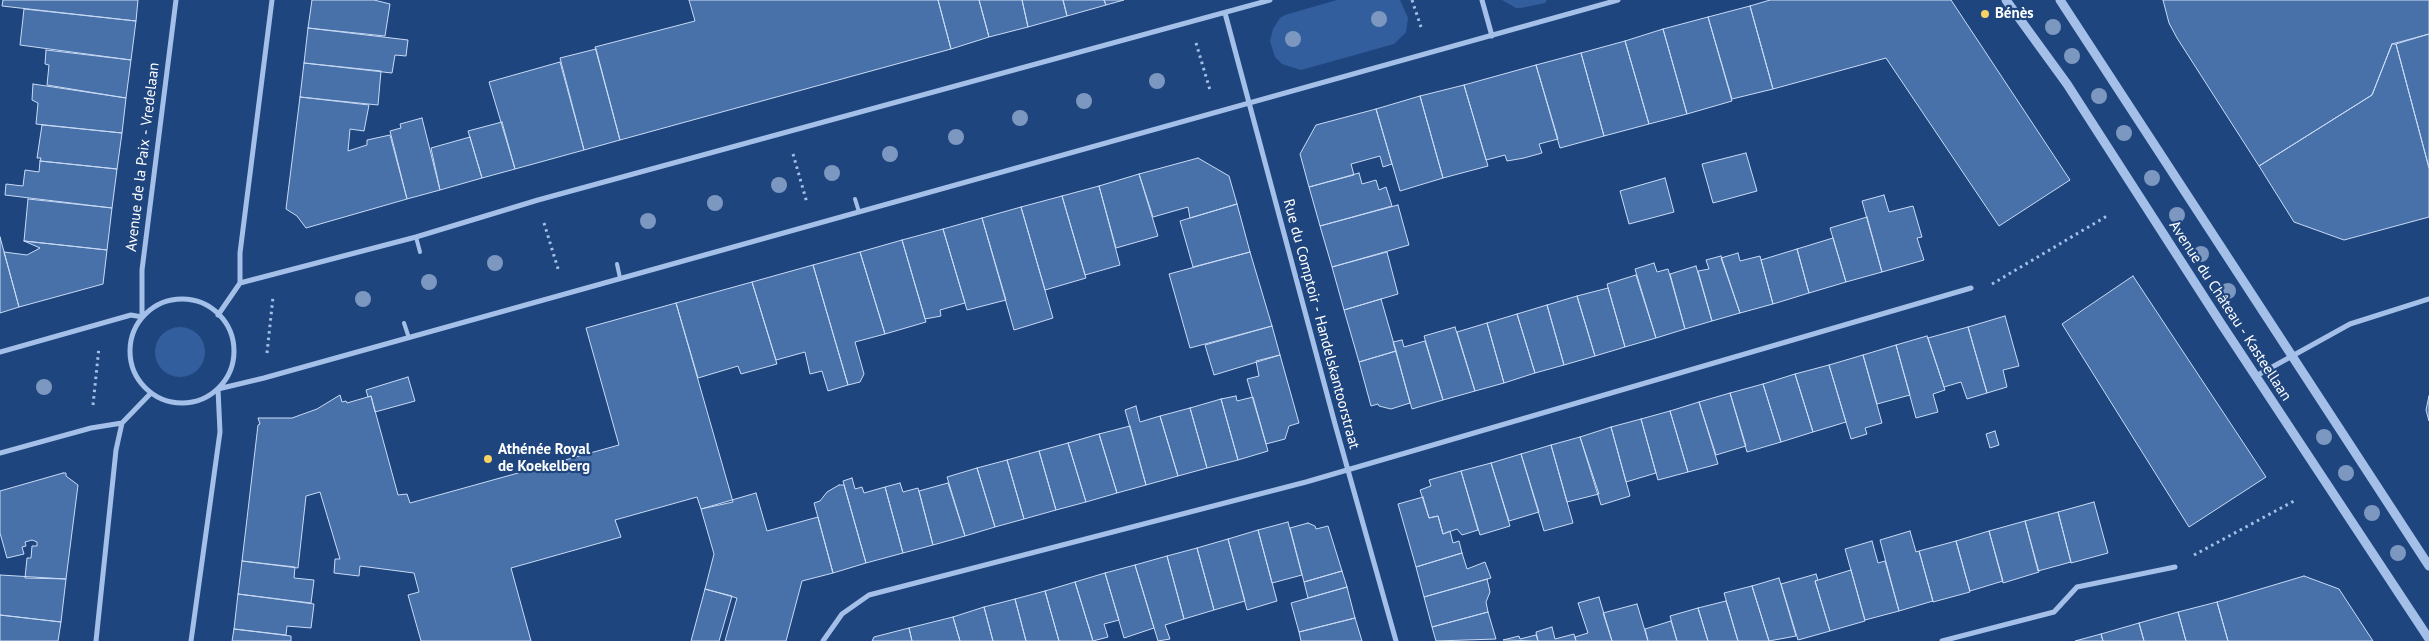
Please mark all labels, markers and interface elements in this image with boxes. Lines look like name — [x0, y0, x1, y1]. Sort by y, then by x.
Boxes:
place label: Bénès — [1995, 5, 2034, 23]
marker: Bénès — [1979, 8, 1991, 20]
street label: Avenue de la Paix - Vredelaan — [122, 61, 164, 253]
street label: Rue du Comptoir - Handelskantoorstraat — [1279, 197, 1363, 451]
street label: Avenue du Château - Kasteellaan — [2165, 218, 2295, 404]
place label: Athénée Royal de Koekelberg — [498, 441, 590, 476]
marker: Athénée Royal de Koekelberg — [482, 453, 494, 465]

